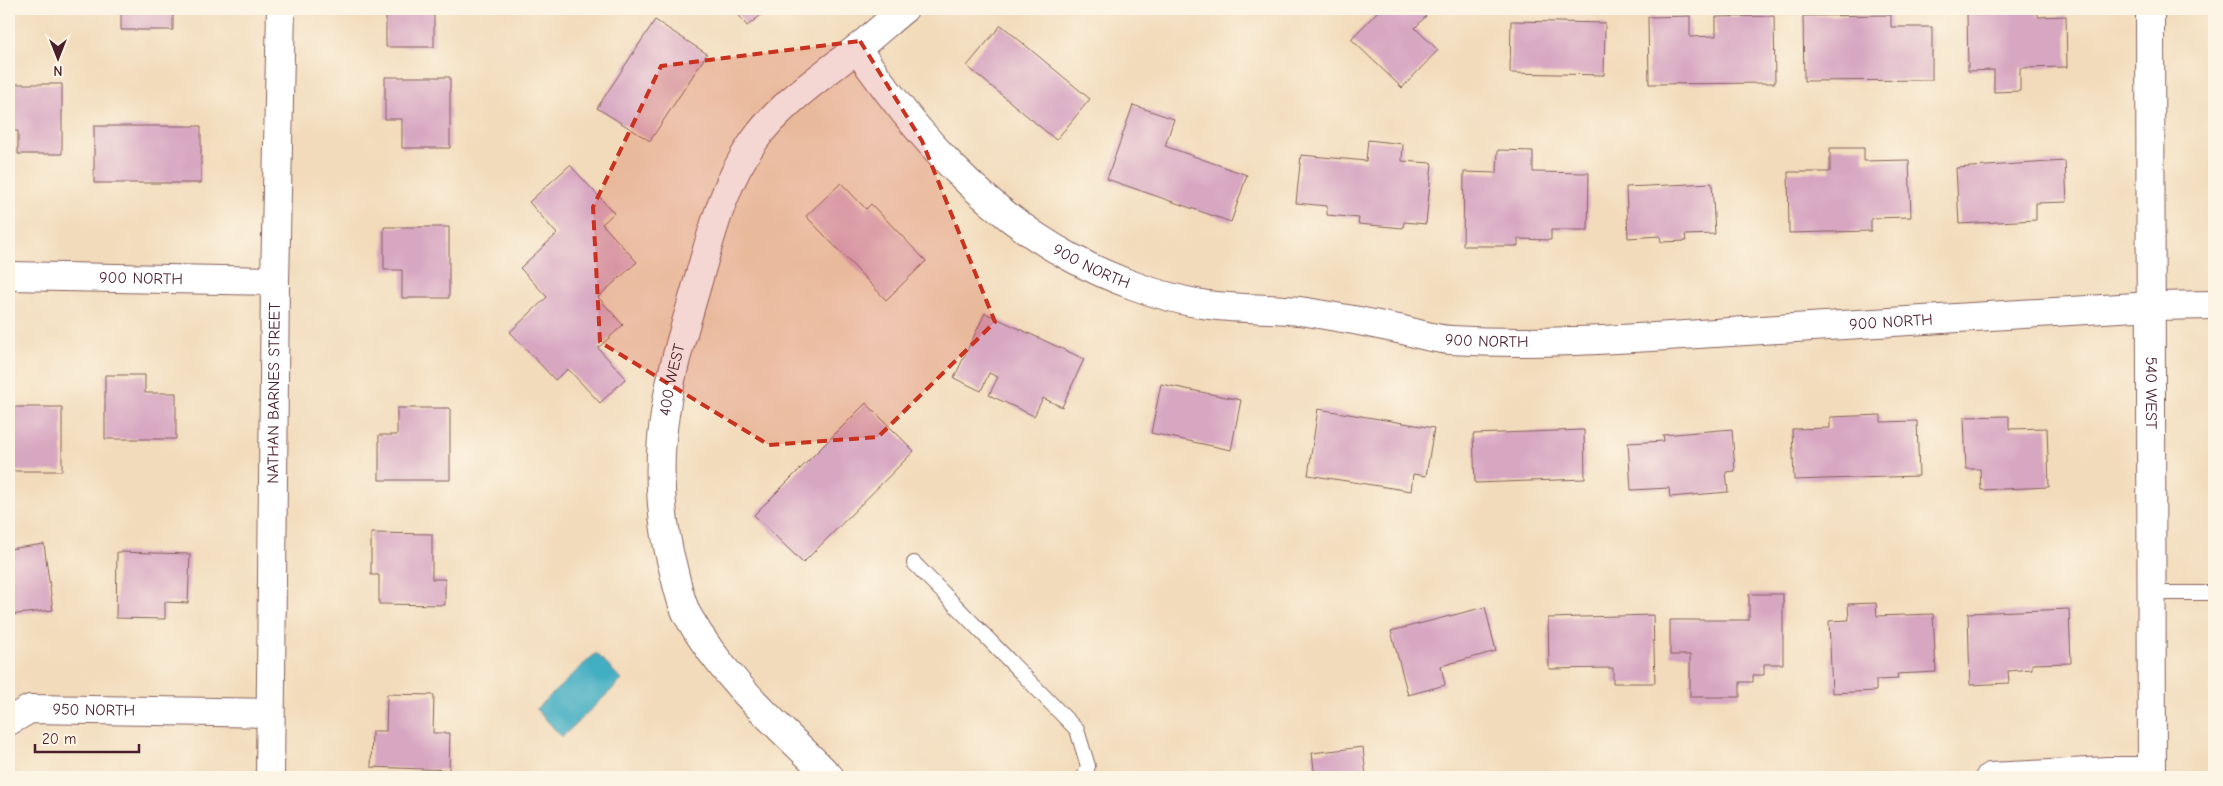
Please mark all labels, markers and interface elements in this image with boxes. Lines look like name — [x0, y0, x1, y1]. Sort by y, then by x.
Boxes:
north arrow — [32, 32, 82, 82]
text: N — [53, 62, 63, 79]
street label: 900 NORTH — [1050, 240, 1133, 292]
street label: 900 NORTH — [99, 269, 183, 288]
street label: NATHAN BARNES STREET — [264, 302, 284, 484]
street label: 900 NORTH — [1849, 311, 1933, 334]
street label: 900 NORTH — [1444, 331, 1528, 351]
street label: 400 WEST — [656, 341, 689, 417]
street label: 540 WEST — [2142, 357, 2160, 430]
street label: 950 NORTH — [52, 700, 135, 720]
scale bar — [35, 721, 139, 753]
text: 20 m — [42, 730, 76, 748]

